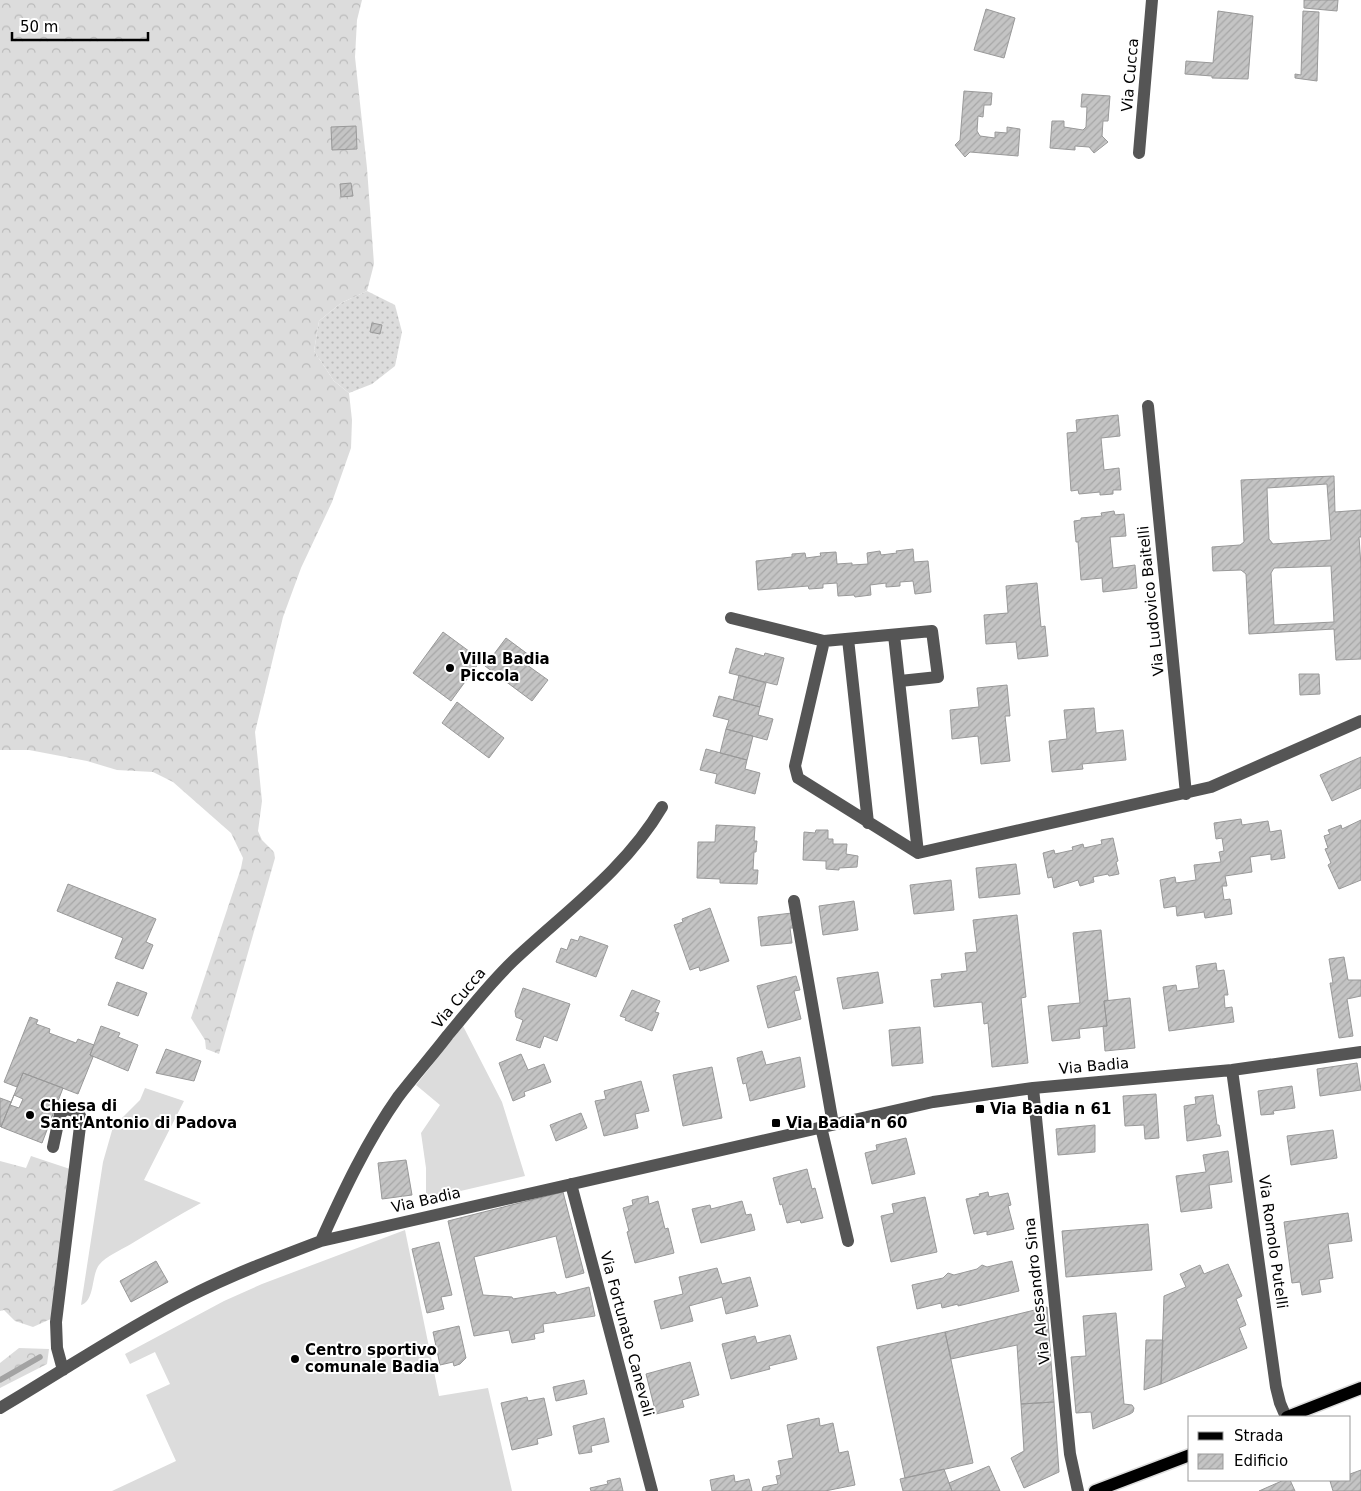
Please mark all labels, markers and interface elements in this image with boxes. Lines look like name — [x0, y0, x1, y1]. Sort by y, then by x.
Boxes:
scale bar — [12, 10, 149, 42]
text: 50 m — [20, 18, 58, 36]
street label: Via Cucca — [1118, 37, 1142, 113]
street label: Via Ludovico Baitelli — [1134, 525, 1168, 677]
place label: Villa Badia Piccola — [460, 650, 550, 685]
marker: Villa Badia Piccola — [444, 662, 456, 674]
street label: Via Cucca — [428, 964, 490, 1032]
street label: Via Badia — [1058, 1054, 1130, 1078]
place label: Chiesa di Sant'Antonio di Padova — [40, 1097, 237, 1132]
place label: Via Badia n 61 — [990, 1100, 1111, 1118]
marker: Via Badia n 61 — [974, 1103, 986, 1115]
marker: Chiesa di Sant'Antonio di Padova — [24, 1109, 36, 1121]
place label: Via Badia n 60 — [786, 1114, 907, 1132]
marker: Via Badia n 60 — [770, 1117, 782, 1129]
street label: Via Romolo Putelli — [1255, 1174, 1291, 1310]
street label: Via Badia — [390, 1183, 462, 1217]
street label: Via Alessandro Sina — [1020, 1217, 1054, 1365]
street label: Via Fortunato Canevali — [596, 1249, 658, 1419]
place label: Centro sportivo comunale Badia — [305, 1341, 439, 1376]
marker: Centro sportivo comunale Badia — [289, 1353, 301, 1365]
legend — [1188, 1416, 1351, 1481]
text: Strada — [1234, 1427, 1283, 1445]
text: Edificio — [1234, 1452, 1288, 1470]

